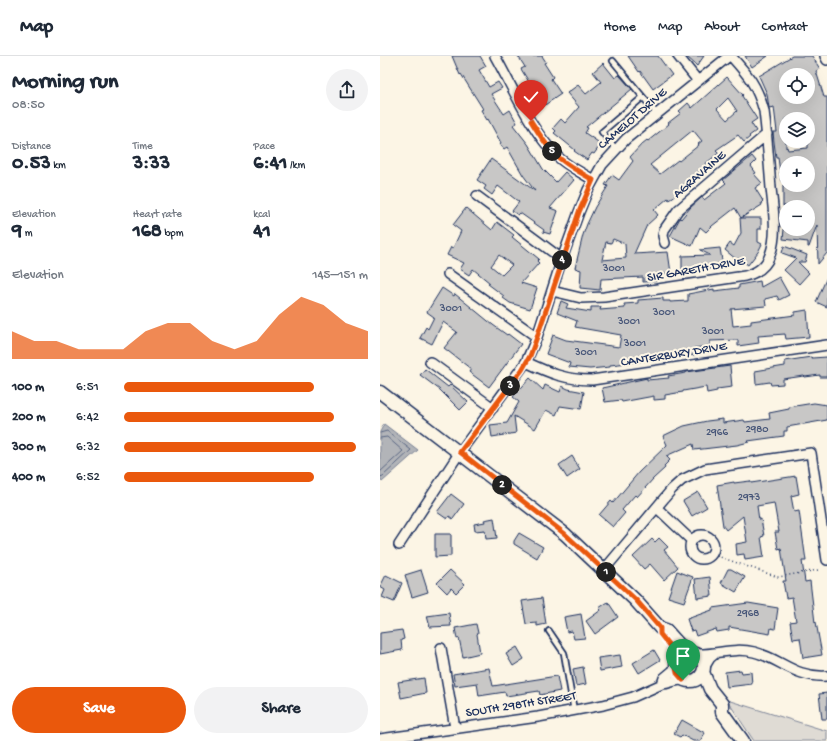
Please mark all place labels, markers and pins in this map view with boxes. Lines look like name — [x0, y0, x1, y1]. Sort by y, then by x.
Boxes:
pin — [514, 80, 548, 121]
pin: 5 — [542, 141, 562, 161]
pin: 4 — [552, 250, 572, 270]
pin: 3 — [500, 376, 520, 396]
pin: 2 — [492, 475, 512, 495]
pin: 1 — [596, 562, 616, 582]
pin — [666, 639, 700, 680]

